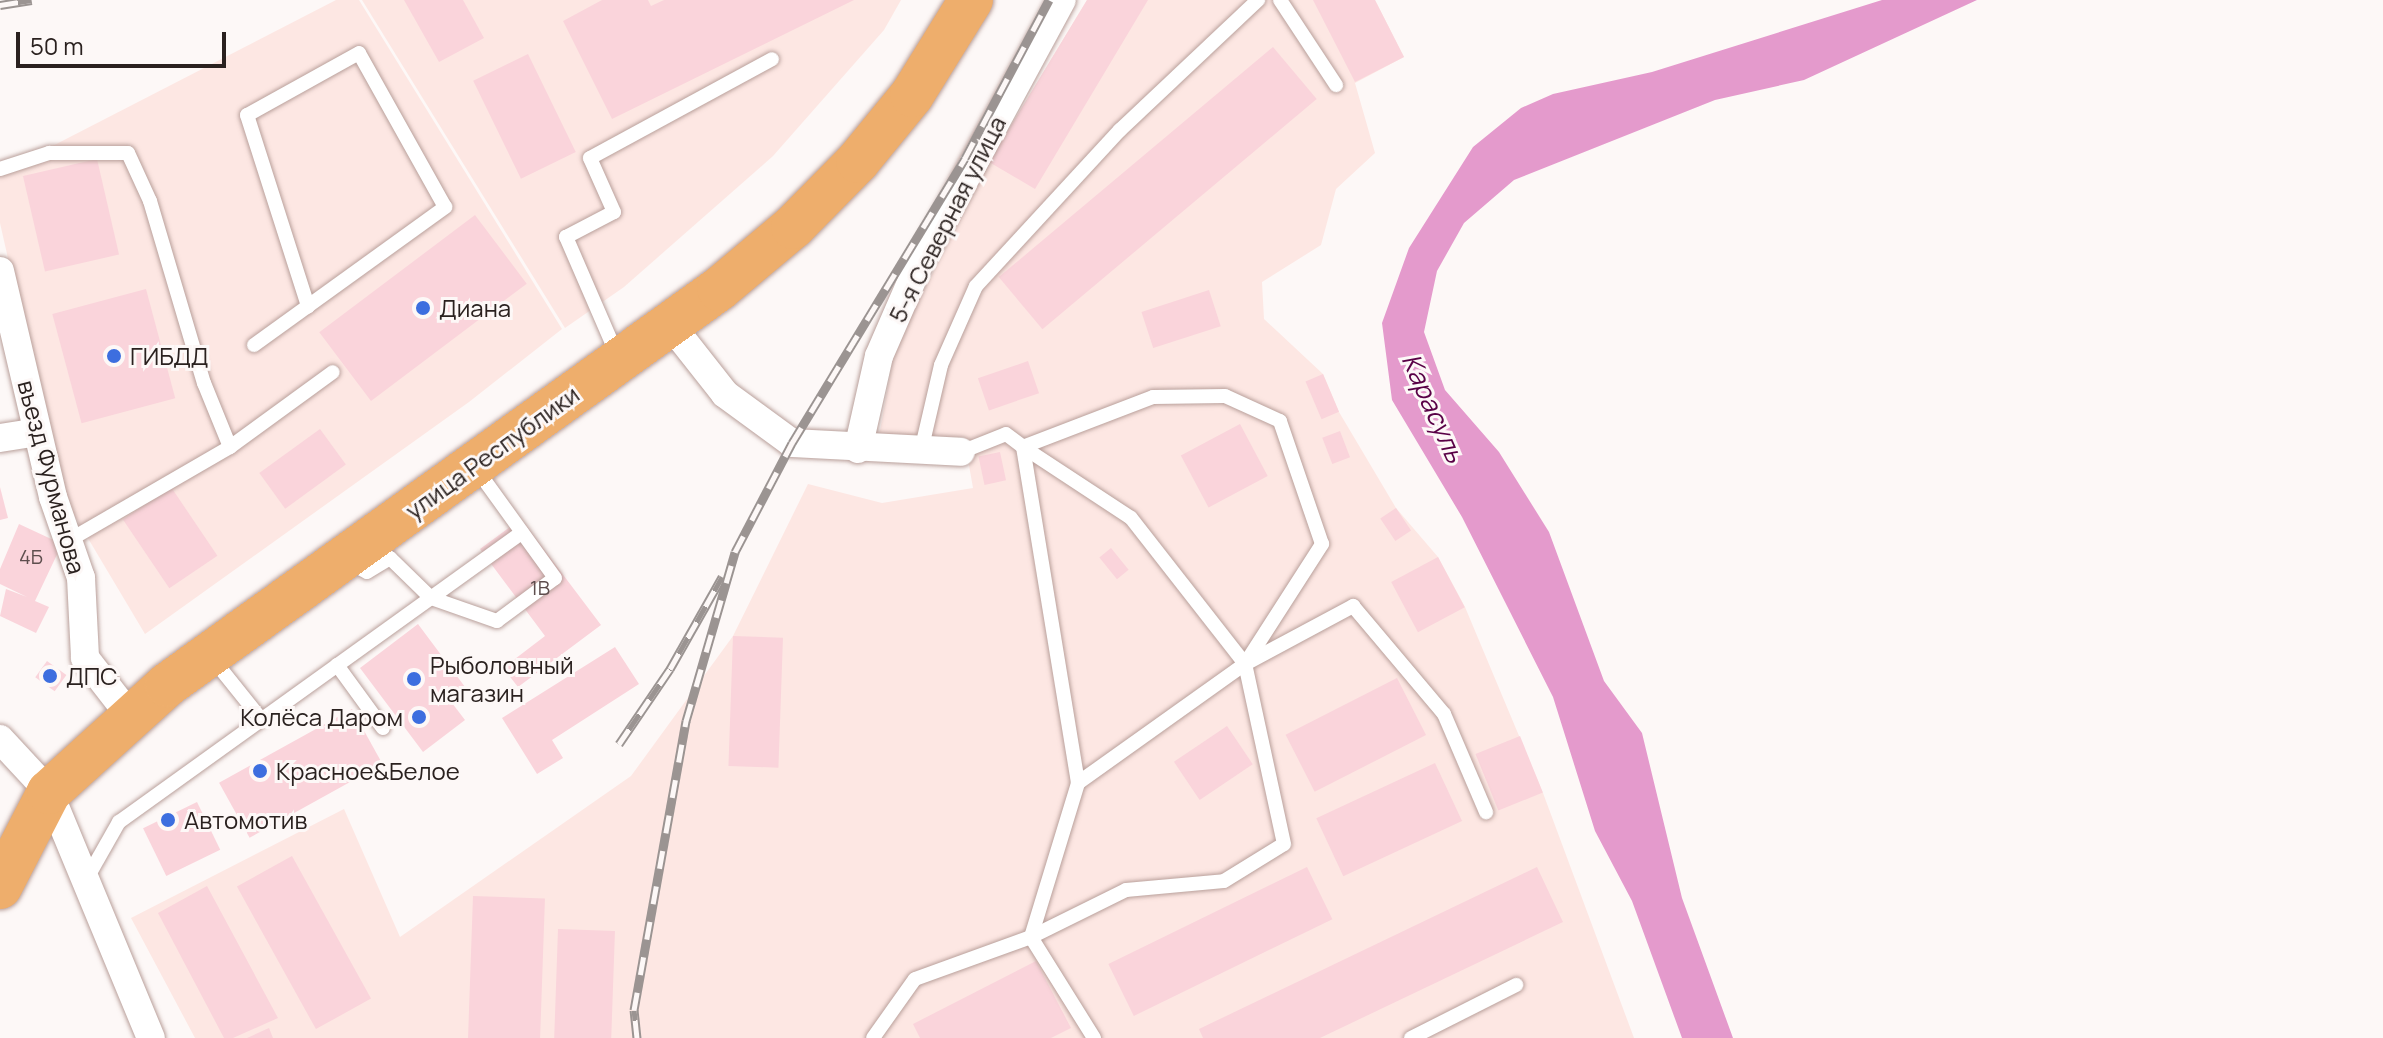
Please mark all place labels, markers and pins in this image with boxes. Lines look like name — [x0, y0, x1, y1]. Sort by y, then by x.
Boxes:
place label: Диана — [439, 294, 511, 322]
marker: Диана — [414, 299, 432, 317]
place label: ГИБДД — [130, 342, 209, 370]
marker: ГИБДД — [105, 347, 123, 365]
place label: Рыболовный магазин — [430, 651, 574, 707]
place label: ДПС — [66, 662, 117, 690]
marker: ДПС — [41, 667, 59, 685]
marker: Рыболовный магазин — [405, 670, 423, 688]
place label: Колёса Даром — [240, 703, 403, 731]
marker: Колёса Даром — [410, 708, 428, 726]
place label: Красное&Белое — [276, 757, 460, 785]
marker: Красное&Белое — [251, 762, 269, 780]
place label: Автомотив — [184, 806, 307, 834]
marker: Автомотив — [159, 811, 177, 829]

